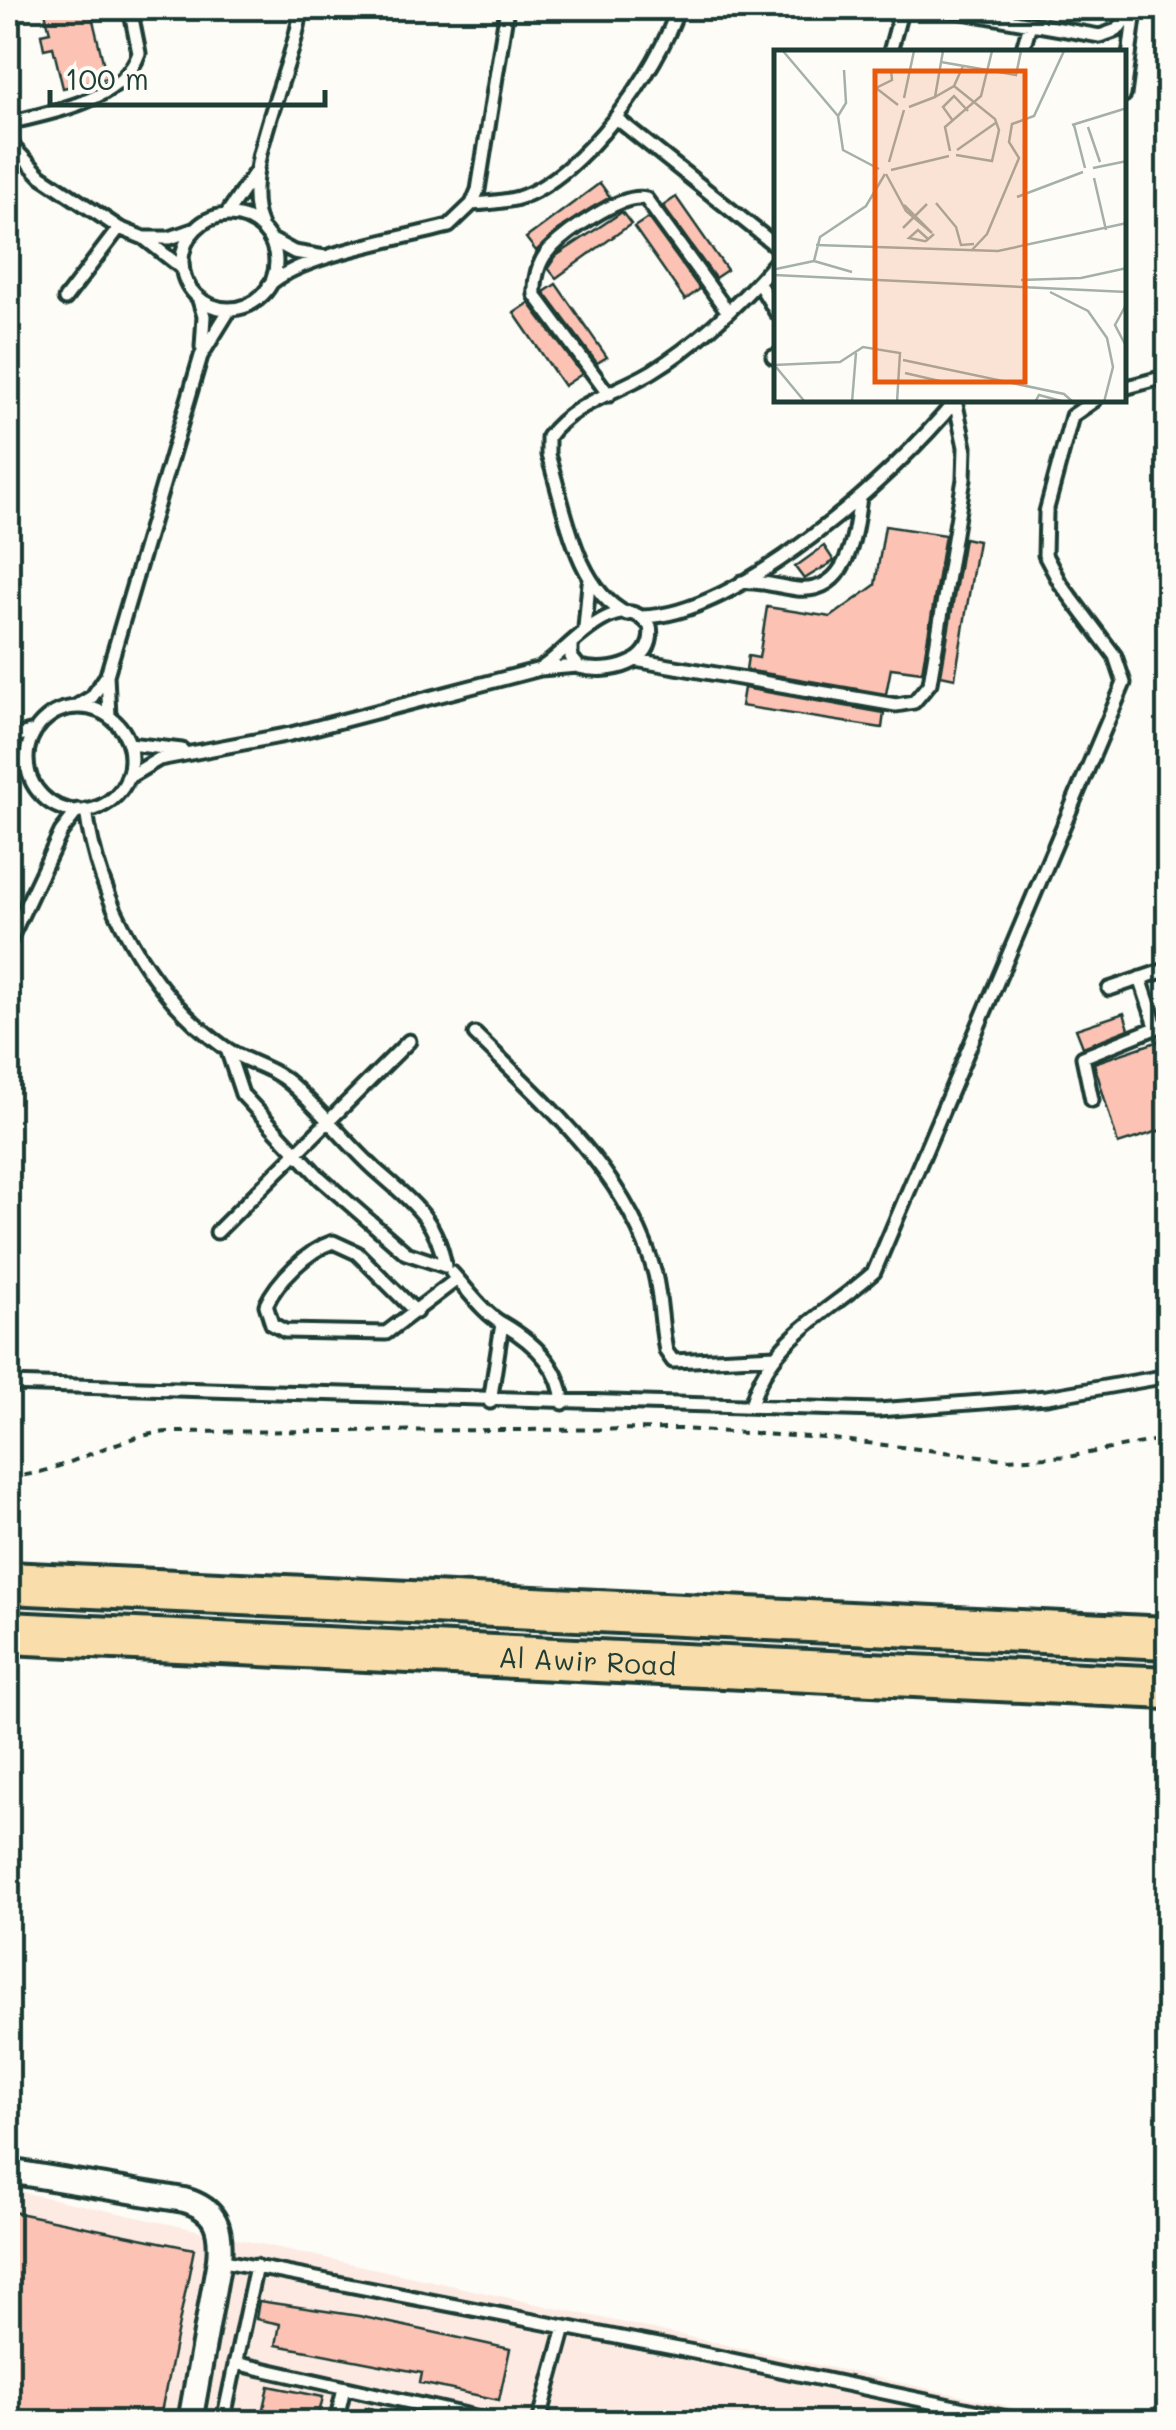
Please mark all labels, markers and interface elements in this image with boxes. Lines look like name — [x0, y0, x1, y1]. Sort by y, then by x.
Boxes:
scale bar — [50, 45, 325, 107]
inset map — [774, 50, 1126, 402]
text: 100 m — [65, 58, 149, 98]
street label: Al Awir Road — [498, 1638, 677, 1683]

